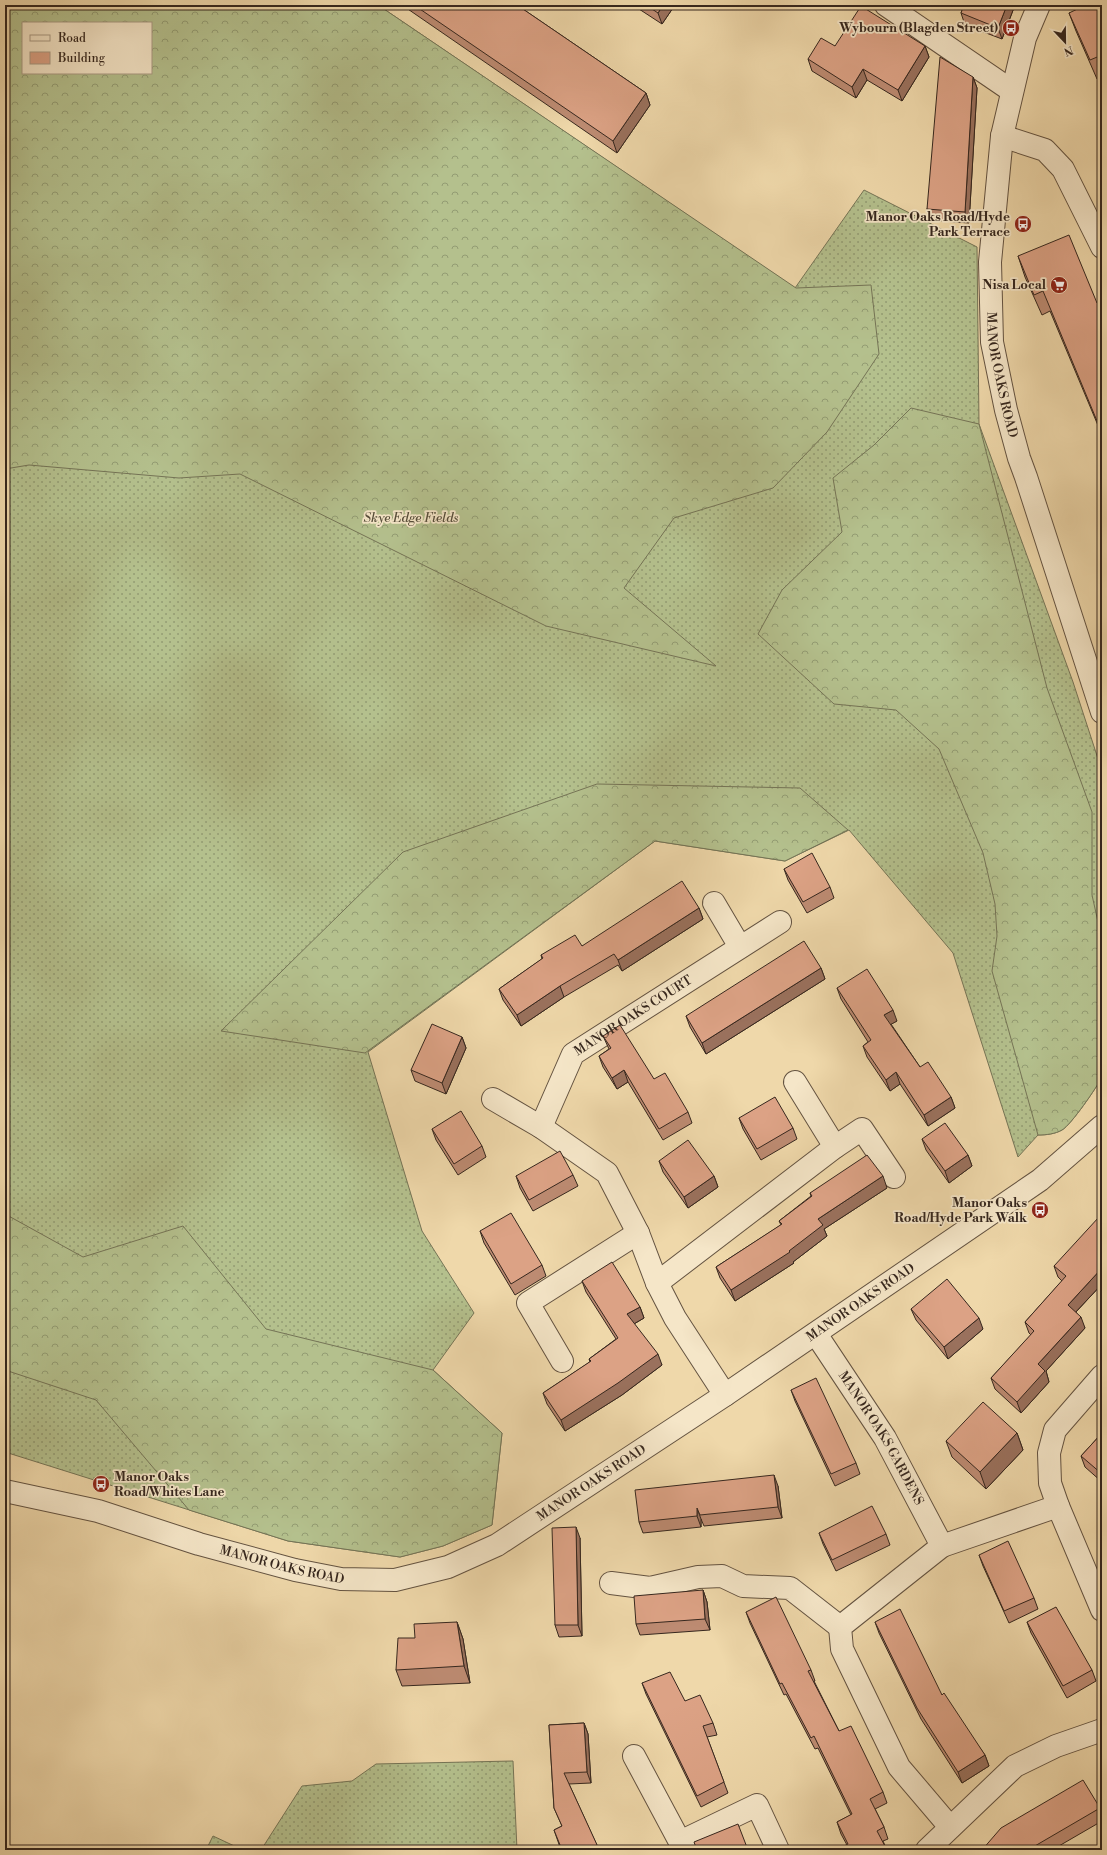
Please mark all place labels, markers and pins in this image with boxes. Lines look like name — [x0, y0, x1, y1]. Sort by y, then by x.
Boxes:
bus stop icon: Wybourn (Blagden Street) — [1001, 18, 1021, 38]
place label: Wybourn (Blagden Street) — [838, 20, 998, 36]
place label: Manor Oaks Road/Hyde Park Terrace — [866, 209, 1010, 240]
bus stop icon: Manor Oaks Road/Hyde Park Terrace — [1013, 214, 1033, 234]
supermarket icon: Nisa Local — [1049, 275, 1069, 295]
place label: Nisa Local — [982, 277, 1047, 293]
place label: Manor Oaks Road/Hyde Park Walk — [894, 1195, 1028, 1226]
bus stop icon: Manor Oaks Road/Hyde Park Walk — [1030, 1200, 1050, 1220]
place label: Manor Oaks Road/Whites Lane — [114, 1469, 224, 1500]
bus stop icon: Manor Oaks Road/Whites Lane — [91, 1474, 111, 1494]

